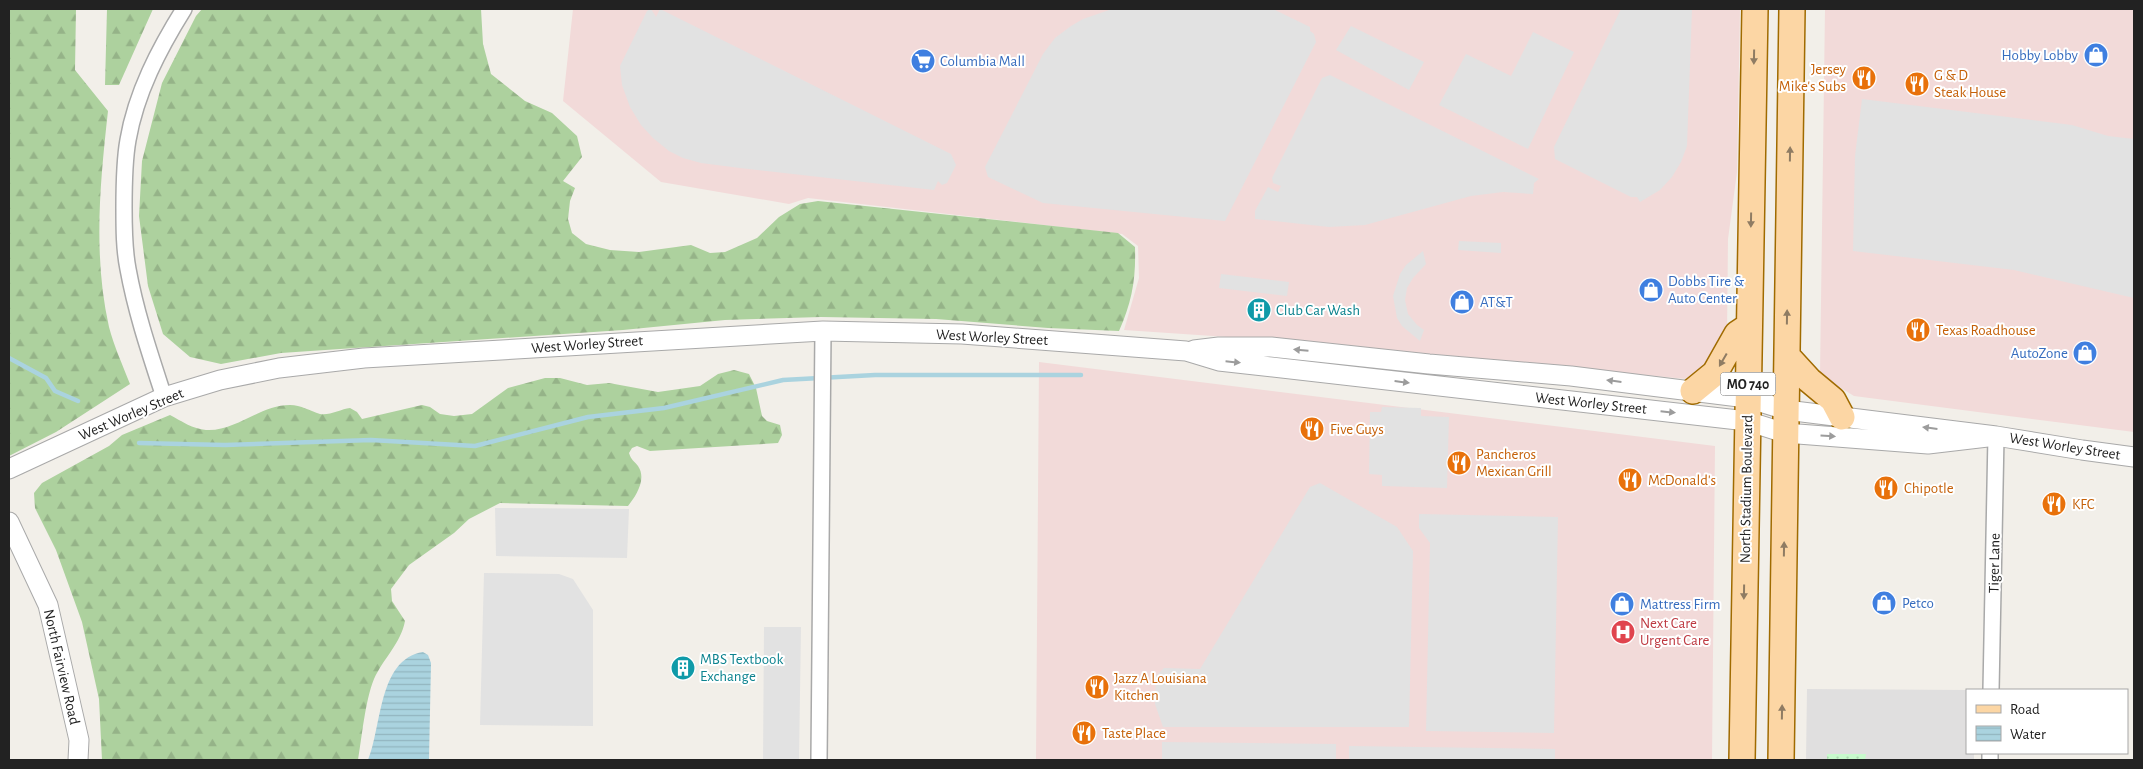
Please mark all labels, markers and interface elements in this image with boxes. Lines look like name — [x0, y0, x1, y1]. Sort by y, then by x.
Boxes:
shop icon: Hobby Lobby — [2083, 42, 2109, 68]
supermarket icon: Columbia Mall — [910, 48, 936, 74]
place label: Hobby Lobby — [2002, 48, 2079, 63]
one-way arrow — [1750, 50, 1758, 66]
place label: Columbia Mall — [940, 54, 1025, 69]
place label: Jersey Mike's Subs — [1779, 62, 1847, 94]
restaurant icon: Jersey Mike's Subs — [1851, 65, 1877, 91]
place label: G & D Steak House — [1934, 68, 2006, 100]
restaurant icon: G & D Steak House — [1904, 71, 1930, 97]
one-way arrow — [1786, 146, 1794, 162]
one-way arrow — [1747, 212, 1755, 228]
place label: Dobbs Tire & Auto Center — [1668, 274, 1745, 306]
shop icon: Dobbs Tire & Auto Center — [1638, 277, 1664, 303]
shop icon: AT&T — [1449, 289, 1475, 315]
place label: AT&T — [1480, 295, 1514, 310]
building icon: Club Car Wash — [1246, 297, 1272, 323]
place label: Club Car Wash — [1276, 303, 1360, 318]
one-way arrow — [1783, 308, 1791, 324]
restaurant icon: Texas Roadhouse — [1905, 317, 1931, 343]
place label: Texas Roadhouse — [1936, 323, 2036, 338]
street label: West Worley Street — [936, 327, 1049, 348]
street label: West Worley Street — [531, 333, 644, 356]
shop icon: AutoZone — [2072, 340, 2098, 366]
one-way arrow — [1292, 346, 1308, 354]
place label: AutoZone — [2011, 346, 2068, 361]
one-way arrow — [1718, 353, 1727, 366]
one-way arrow — [1226, 358, 1242, 366]
road number: MO 740 — [1720, 372, 1776, 396]
one-way arrow — [1606, 377, 1622, 385]
one-way arrow — [1395, 378, 1411, 386]
street label: West Worley Street — [77, 386, 186, 443]
street label: West Worley Street — [1534, 390, 1648, 417]
one-way arrow — [1660, 408, 1676, 416]
street label: North Stadium Boulevard — [1738, 415, 1755, 563]
restaurant icon: Five Guys — [1299, 416, 1325, 442]
place label: Five Guys — [1330, 422, 1384, 437]
one-way arrow — [1922, 424, 1938, 432]
street label: West Worley Street — [2008, 430, 2122, 463]
one-way arrow — [1820, 432, 1836, 440]
place label: Pancheros Mexican Grill — [1476, 447, 1552, 479]
restaurant icon: Pancheros Mexican Grill — [1446, 450, 1472, 476]
restaurant icon: McDonald's — [1617, 467, 1643, 493]
place label: McDonald's — [1648, 473, 1716, 488]
restaurant icon: Chipotle — [1873, 475, 1899, 501]
place label: Chipotle — [1904, 481, 1954, 496]
restaurant icon: KFC — [2041, 491, 2067, 517]
place label: KFC — [2072, 497, 2095, 512]
street label: Tiger Lane — [1986, 533, 2003, 593]
one-way arrow — [1780, 541, 1788, 557]
one-way arrow — [1740, 585, 1748, 601]
shop icon: Petco — [1871, 590, 1897, 616]
shop icon: Mattress Firm — [1609, 591, 1635, 617]
place label: Petco — [1902, 596, 1934, 611]
place label: Mattress Firm — [1640, 597, 1721, 612]
street label: North Fairview Road — [41, 608, 82, 727]
place label: Next Care Urgent Care — [1640, 616, 1710, 648]
hospital icon: Next Care Urgent Care — [1610, 619, 1636, 645]
place label: MBS Textbook Exchange — [700, 652, 783, 684]
building icon: MBS Textbook Exchange — [670, 655, 696, 681]
place label: Jazz A Louisiana Kitchen — [1114, 671, 1207, 703]
restaurant icon: Jazz A Louisiana Kitchen — [1084, 674, 1110, 700]
legend — [1966, 689, 2128, 754]
text: Road — [2010, 702, 2040, 717]
one-way arrow — [1778, 703, 1786, 719]
restaurant icon: Taste Place — [1071, 720, 1097, 746]
place label: Taste Place — [1102, 726, 1166, 741]
text: Water — [2010, 727, 2046, 742]

